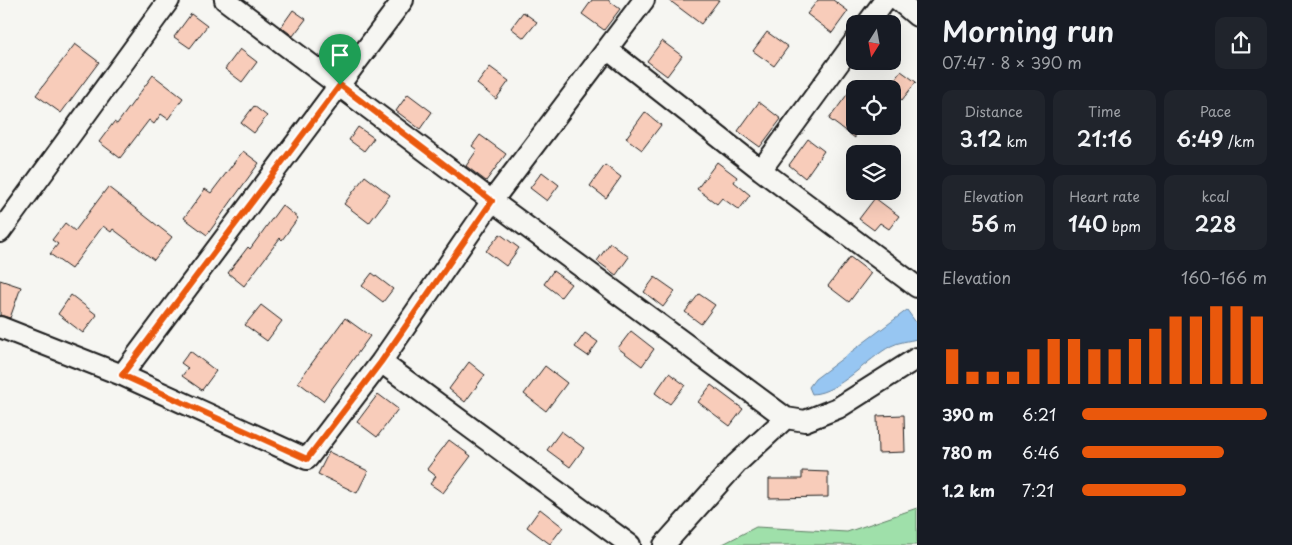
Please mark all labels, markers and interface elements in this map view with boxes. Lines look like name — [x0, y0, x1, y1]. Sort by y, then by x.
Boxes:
text: Morning run — [942, 9, 1114, 52]
north arrow — [846, 15, 901, 70]
map controls — [846, 15, 901, 200]
button: share — [1215, 17, 1267, 69]
pin — [319, 34, 361, 85]
icon: arrive — [326, 41, 354, 69]
text: 07:47 · 8 × 390 m — [942, 50, 1082, 74]
button: locate — [846, 80, 901, 135]
text: Distance — [964, 101, 1023, 122]
text: Time — [1088, 101, 1121, 122]
text: Pace — [1200, 101, 1231, 122]
text: 3.12 — [959, 122, 1002, 154]
text: 21:16 — [1077, 122, 1132, 154]
text: 6:49 — [1176, 122, 1223, 154]
text: km — [1002, 131, 1028, 152]
text: /km — [1223, 131, 1255, 152]
button: layers — [846, 145, 901, 200]
text: Elevation — [963, 186, 1024, 207]
text: Heart rate — [1069, 186, 1140, 207]
text: kcal — [1202, 186, 1229, 207]
text: 56 — [971, 207, 999, 239]
text: 140 — [1068, 207, 1108, 239]
text: 228 — [1195, 207, 1236, 239]
text: m — [999, 216, 1016, 237]
text: bpm — [1108, 216, 1141, 237]
text: Elevation — [942, 265, 1011, 289]
text: 160–166 m — [1181, 265, 1267, 289]
text: 390 m — [942, 402, 994, 426]
text: 6:21 — [1022, 402, 1056, 426]
text: 780 m — [942, 440, 992, 464]
text: 6:46 — [1022, 440, 1060, 464]
text: 1.2 km — [942, 478, 995, 502]
text: 7:21 — [1022, 478, 1054, 502]

